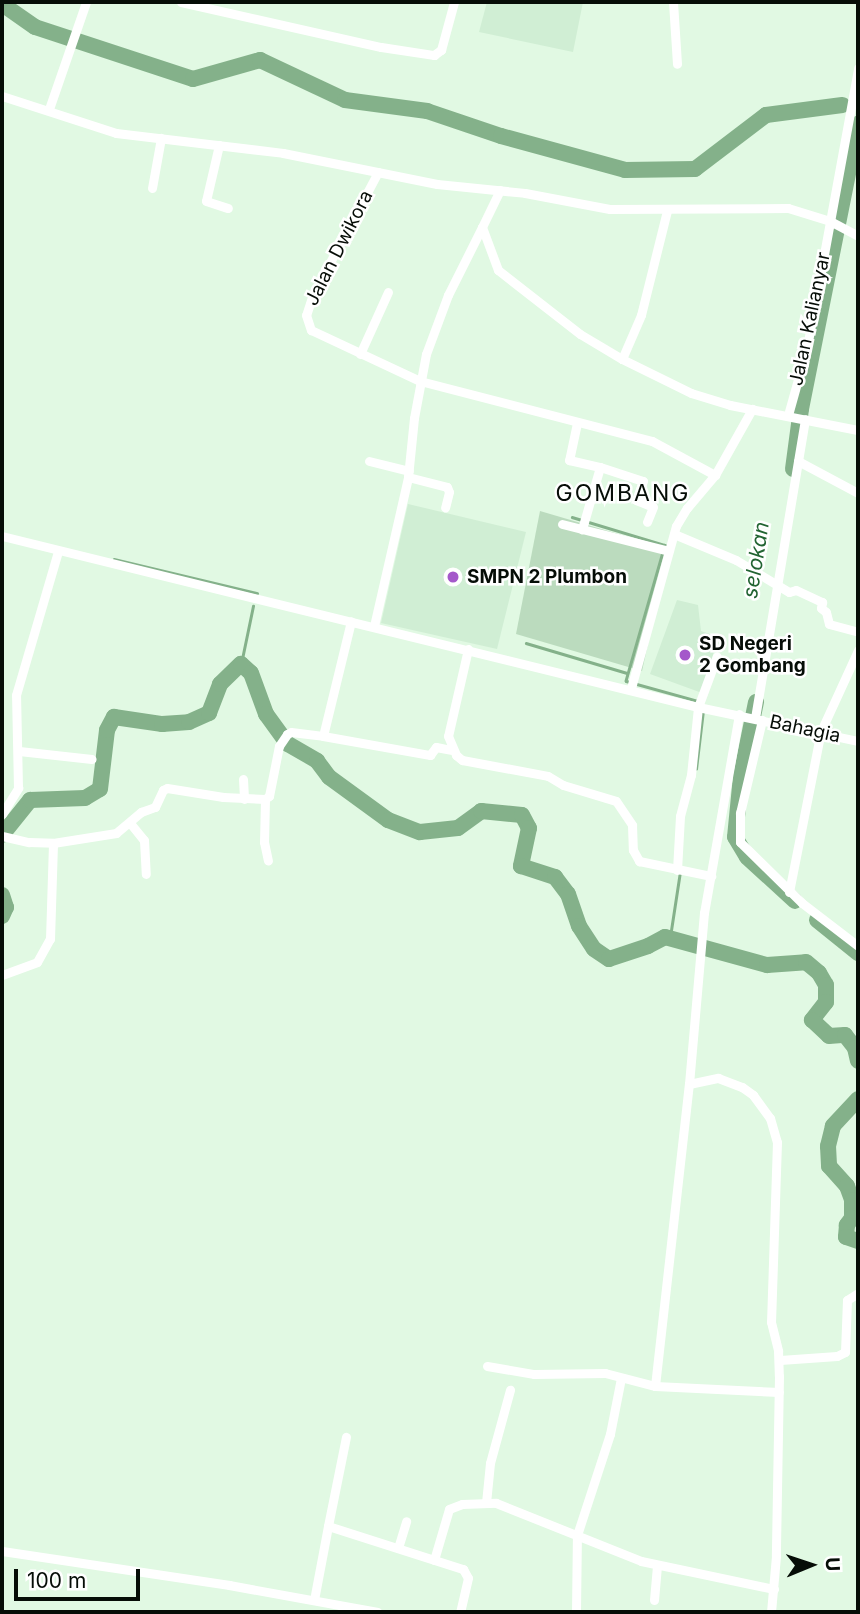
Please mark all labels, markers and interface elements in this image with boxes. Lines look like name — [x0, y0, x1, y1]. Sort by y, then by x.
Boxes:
street label: Jalan Dwikora — [300, 186, 378, 310]
street label: Jalan Kalianyar — [785, 250, 835, 388]
district label: GOMBANG — [556, 479, 690, 507]
water label: selokan — [738, 520, 774, 600]
place label: SMPN 2 Plumbon — [467, 566, 627, 588]
marker: SMPN 2 Plumbon — [445, 569, 461, 585]
place label: SD Negeri 2 Gombang — [699, 633, 806, 677]
marker: SD Negeri 2 Gombang — [677, 647, 693, 663]
street label: Bahagia — [767, 710, 843, 748]
north arrow — [776, 1530, 846, 1600]
scale bar — [18, 1554, 144, 1598]
text: U — [821, 1557, 844, 1572]
text: 100 m — [27, 1568, 86, 1593]

